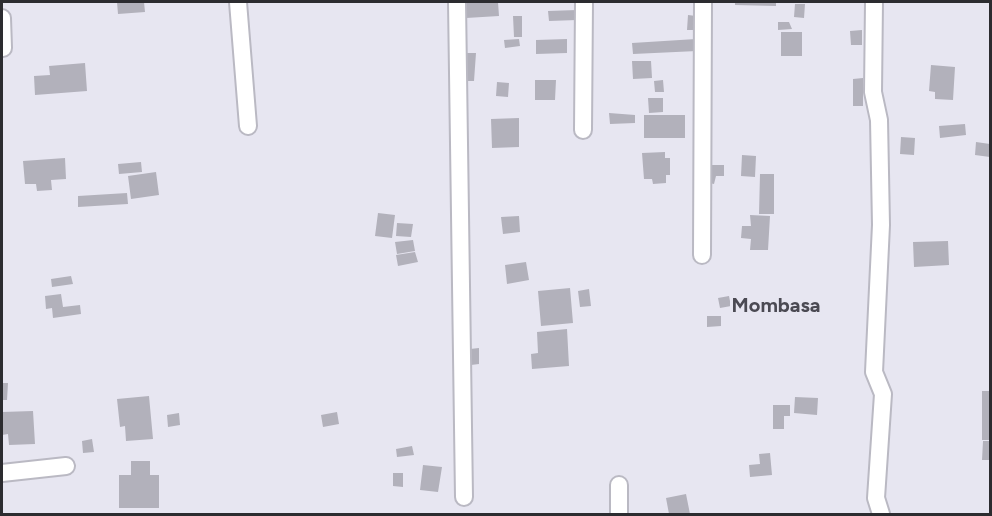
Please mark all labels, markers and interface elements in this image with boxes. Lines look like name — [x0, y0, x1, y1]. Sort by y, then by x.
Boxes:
district label: Mombasa — [732, 294, 820, 318]

